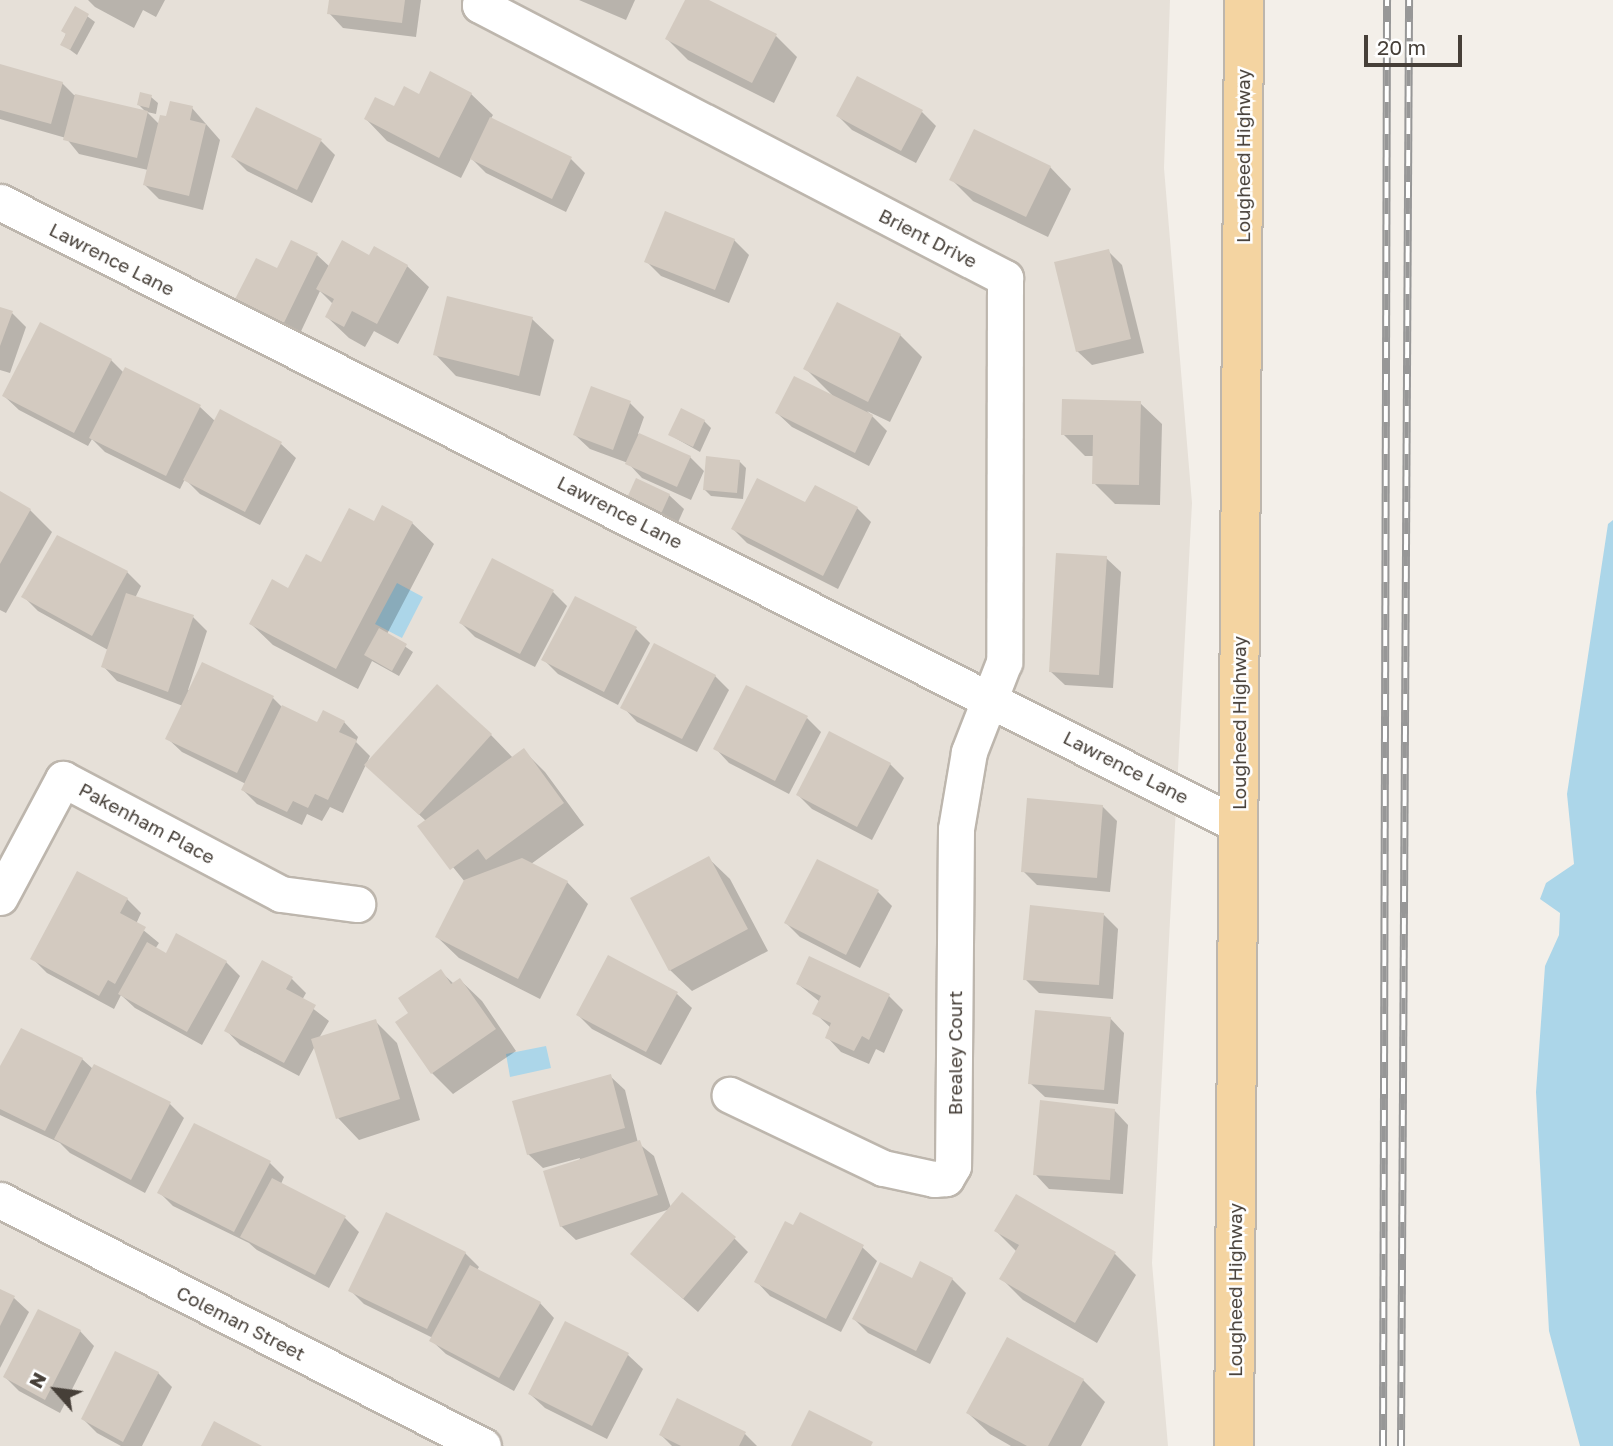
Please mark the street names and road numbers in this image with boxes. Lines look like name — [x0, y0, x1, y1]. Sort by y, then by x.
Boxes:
street label: Lougheed Highway — [1232, 69, 1254, 243]
street label: Brient Drive — [875, 204, 981, 272]
street label: Lawrence Lane — [46, 218, 178, 300]
street label: Lawrence Lane — [554, 471, 686, 553]
street label: Lougheed Highway — [1228, 636, 1250, 810]
street label: Lawrence Lane — [1060, 726, 1192, 808]
street label: Pakenham Place — [75, 778, 219, 868]
street label: Brealey Court — [944, 991, 966, 1115]
street label: Lougheed Highway — [1224, 1203, 1246, 1377]
street label: Coleman Street — [173, 1281, 309, 1365]

